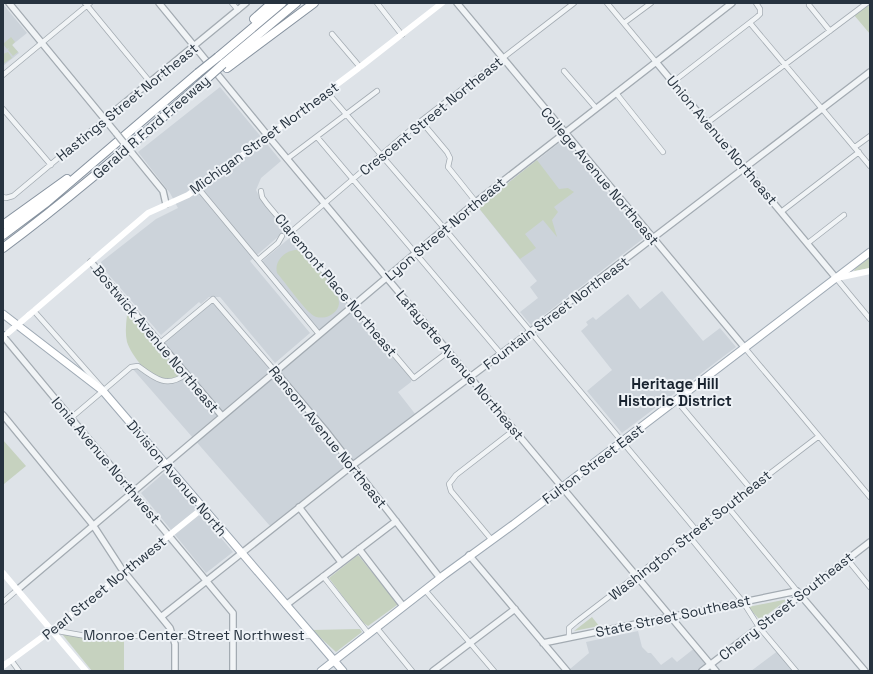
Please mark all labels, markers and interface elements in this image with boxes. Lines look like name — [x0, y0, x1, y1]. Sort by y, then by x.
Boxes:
street label: Hastings Street Northeast — [52, 39, 202, 165]
street label: Crescent Street Northeast — [356, 53, 506, 179]
street label: Gerald R Ford Freeway — [89, 71, 213, 183]
street label: Union Avenue Northeast — [663, 72, 781, 208]
street label: Michigan Street Northeast — [186, 78, 342, 198]
street label: College Avenue Northeast — [537, 103, 663, 249]
street label: Lyon Street Northeast — [381, 173, 509, 285]
street label: Claremont Place Northeast — [271, 210, 401, 360]
street label: Fountain Street Northeast — [480, 252, 632, 374]
street label: Bostwick Avenue Northeast — [89, 262, 223, 416]
street label: Lafayette Avenue Northeast — [392, 286, 528, 444]
street label: Ransom Avenue Northeast — [265, 362, 391, 512]
district label: Heritage Hill Historic District — [618, 374, 732, 410]
street label: Ionia Avenue Northwest — [48, 393, 164, 527]
street label: Division Avenue North — [123, 416, 231, 540]
street label: Fulton Street East — [539, 420, 647, 508]
street label: Washington Street Southeast — [605, 466, 775, 604]
street label: Pearl Street Northwest — [38, 532, 170, 644]
street label: Cherry Street Southeast — [715, 548, 857, 664]
street label: State Street Southeast — [594, 591, 752, 641]
street label: Monroe Center Street Northwest — [83, 626, 305, 644]

